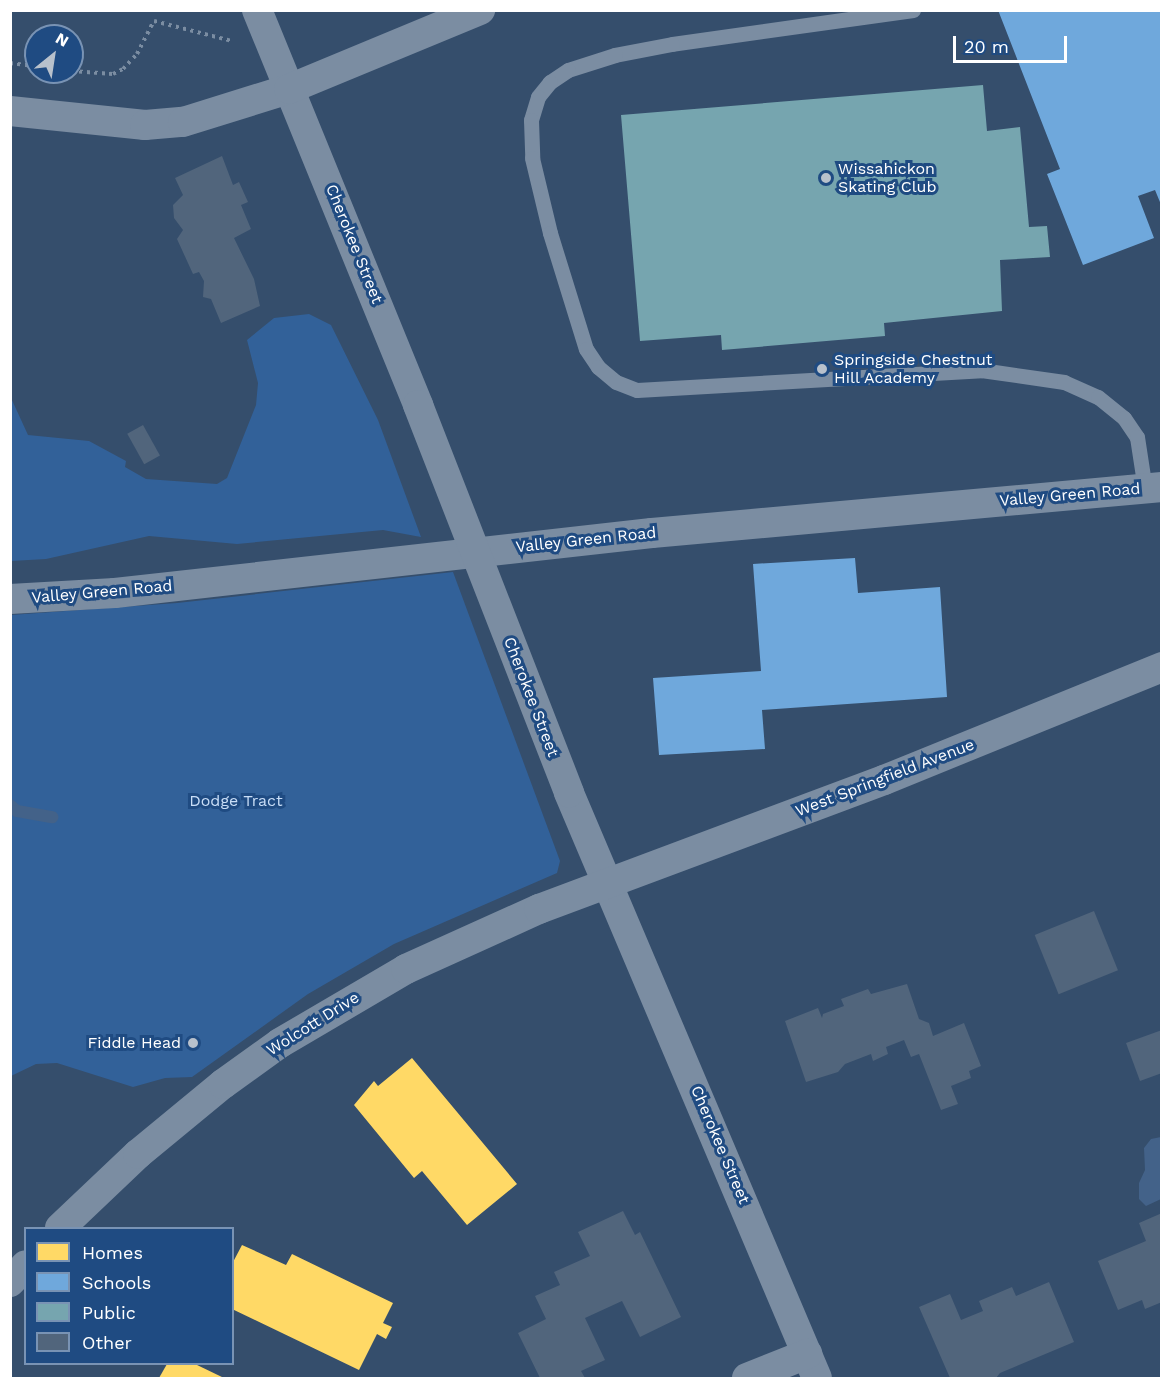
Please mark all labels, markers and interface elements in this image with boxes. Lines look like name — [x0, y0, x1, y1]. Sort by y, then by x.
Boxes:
north arrow — [24, 24, 84, 84]
scale bar — [956, 24, 1070, 62]
text: N — [52, 29, 72, 51]
text: 20 m — [964, 36, 1009, 57]
place label: Wissahickon Skating Club — [838, 159, 937, 197]
marker: Wissahickon Skating Club — [819, 171, 833, 185]
street label: Cherokee Street — [321, 182, 387, 306]
place label: Springside Chestnut Hill Academy — [834, 350, 993, 388]
marker: Springside Chestnut Hill Academy — [815, 362, 829, 376]
street label: Valley Green Road — [999, 479, 1141, 511]
street label: Valley Green Road — [515, 523, 657, 557]
street label: Valley Green Road — [31, 576, 173, 608]
street label: Cherokee Street — [499, 634, 563, 760]
street label: West Springfield Avenue — [792, 735, 978, 821]
park label: Dodge Tract — [189, 791, 283, 811]
street label: Wolcott Drive — [263, 988, 363, 1060]
place label: Fiddle Head — [87, 1033, 181, 1053]
marker: Fiddle Head — [186, 1036, 200, 1050]
street label: Cherokee Street — [686, 1083, 754, 1207]
legend — [24, 1227, 234, 1365]
text: Homes — [82, 1242, 143, 1263]
text: Schools — [82, 1272, 151, 1293]
text: Public — [82, 1302, 136, 1323]
text: Other — [82, 1332, 132, 1353]

